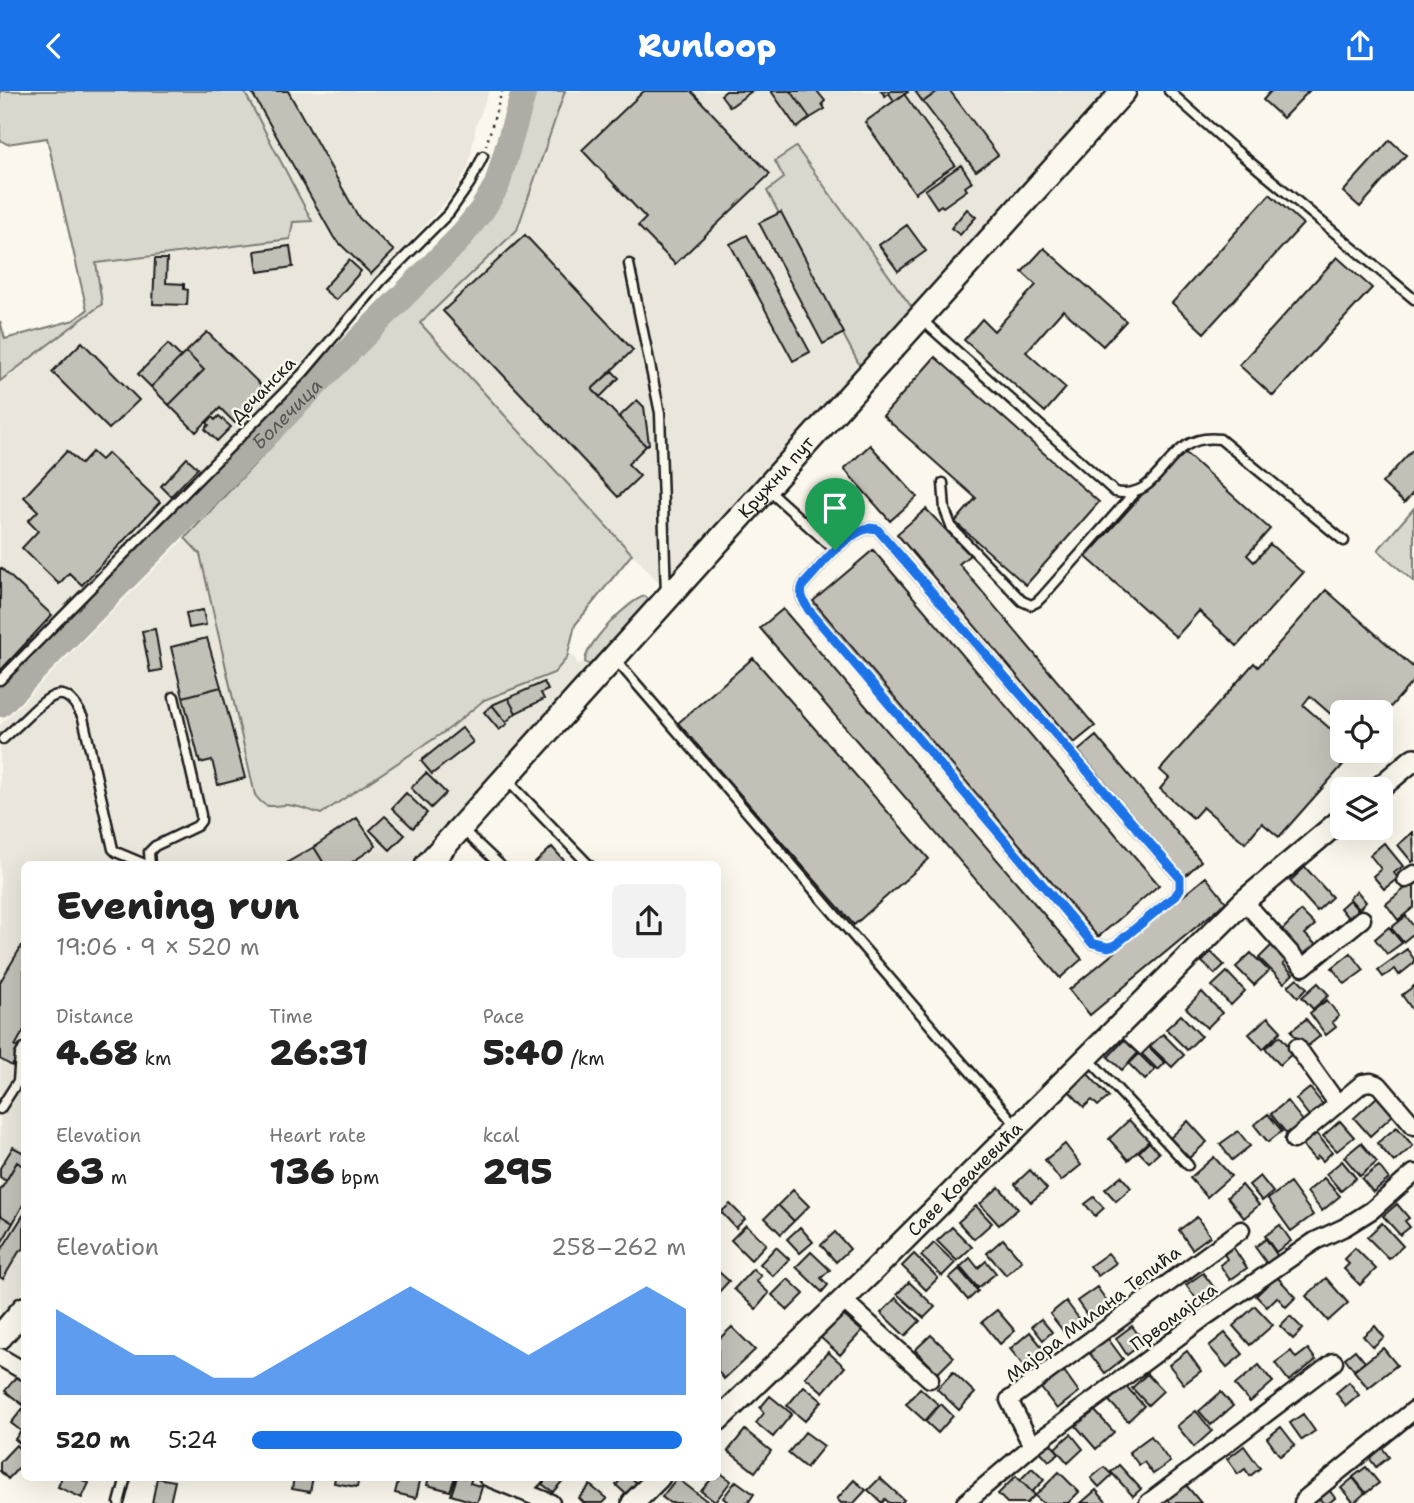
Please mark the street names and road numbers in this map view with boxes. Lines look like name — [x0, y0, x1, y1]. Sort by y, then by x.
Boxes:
street label: Дечанска — [225, 352, 301, 428]
street label: Кружни пут — [733, 430, 820, 523]
street label: Саве Ковачевића — [902, 1117, 1028, 1242]
street label: Мајора Милана Тепића — [1001, 1240, 1185, 1388]
street label: Првомајска — [1126, 1277, 1222, 1357]

